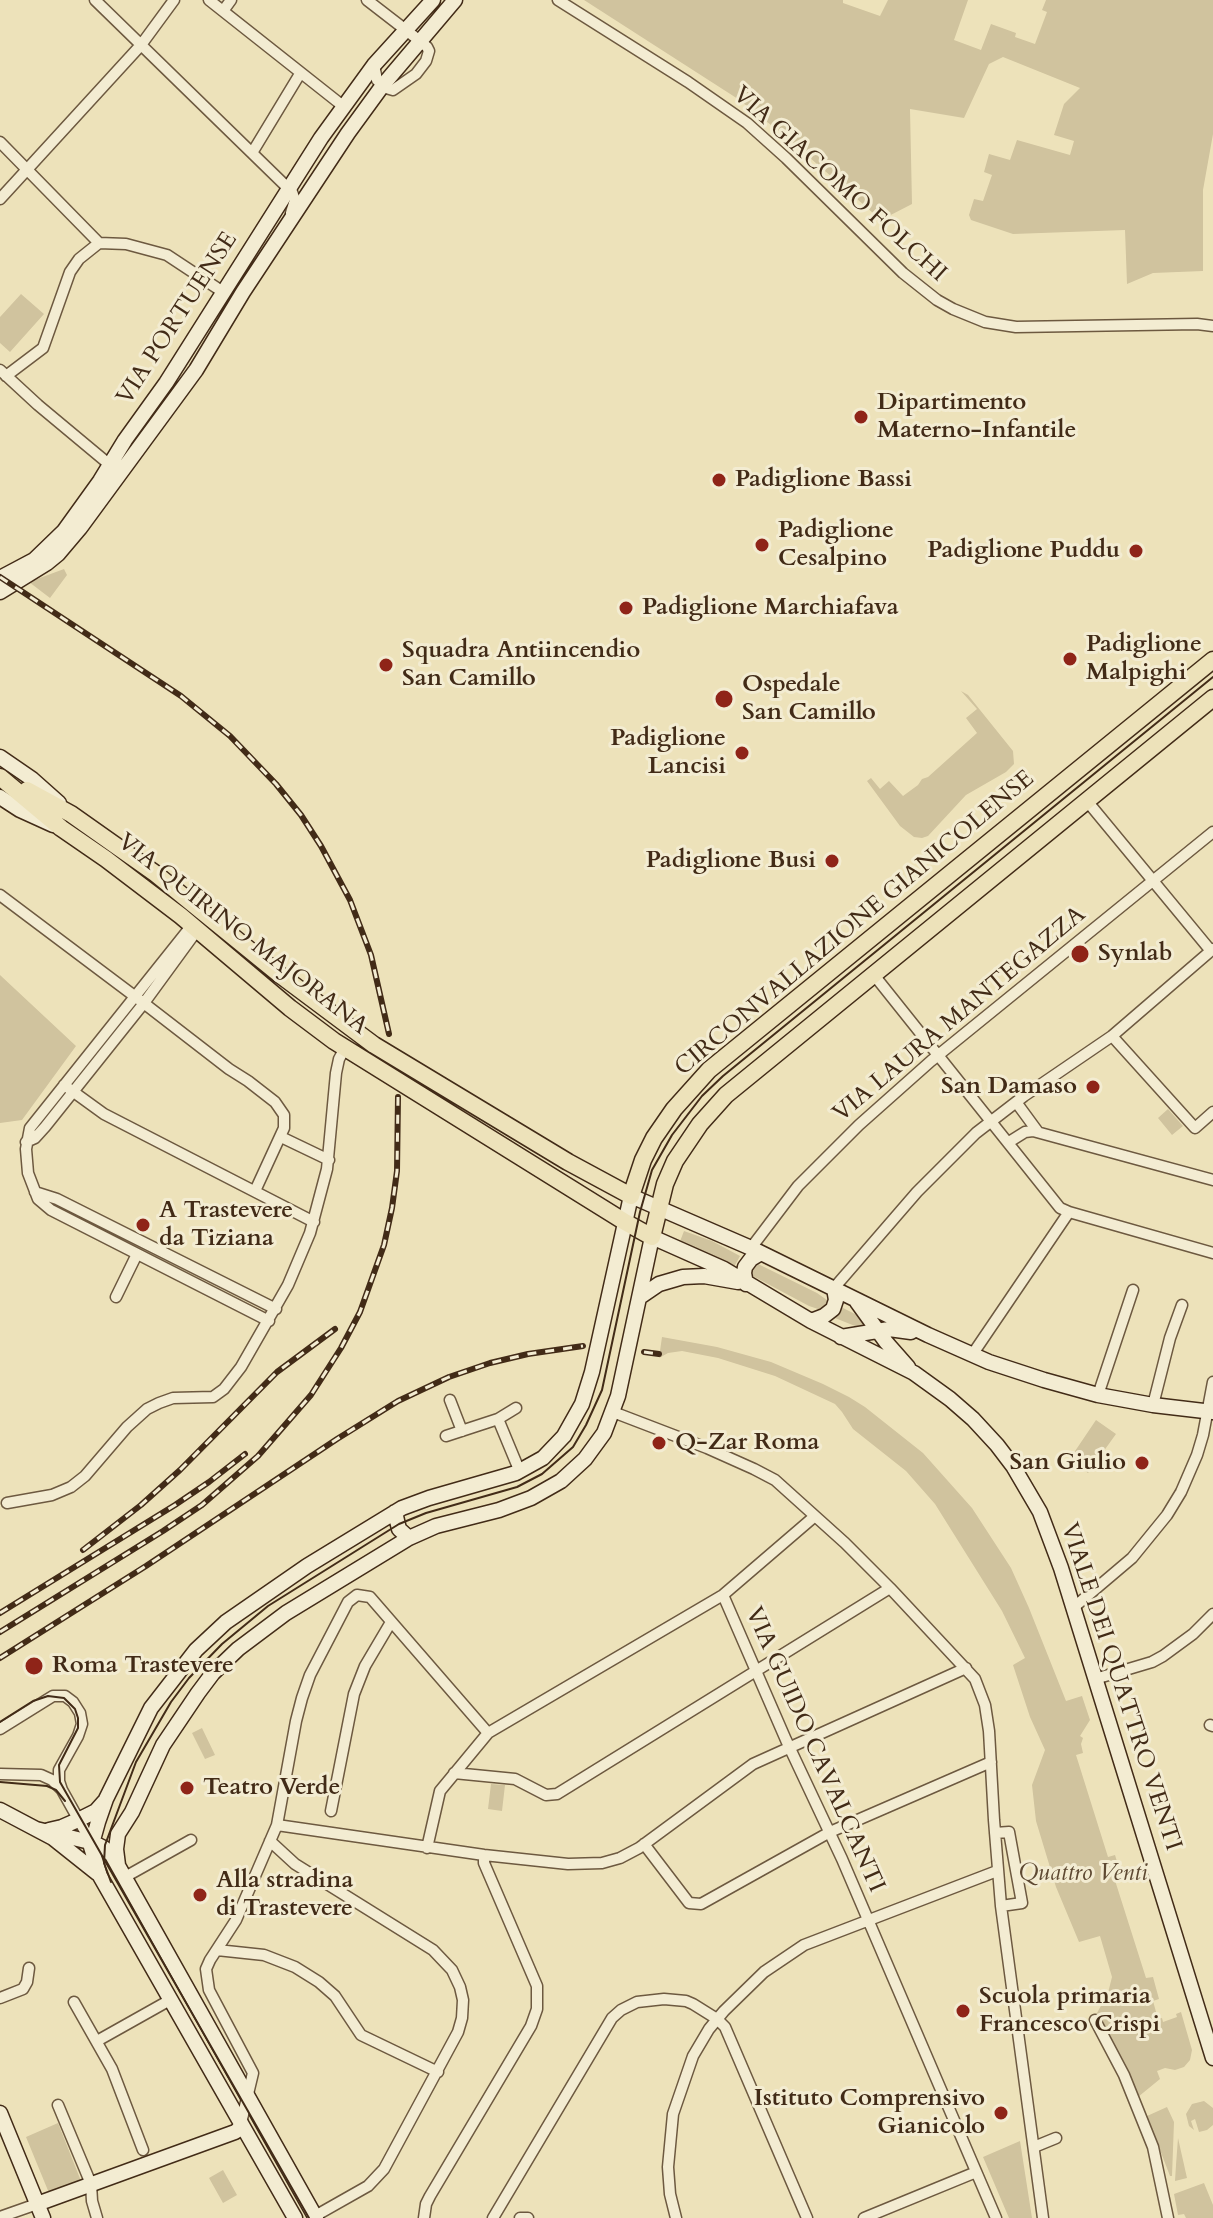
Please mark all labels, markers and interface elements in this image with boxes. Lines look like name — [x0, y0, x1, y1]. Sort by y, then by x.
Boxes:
street label: VIA GIACOMO FOLCHI — [726, 81, 952, 289]
street label: VIA PORTUENSE — [111, 227, 245, 411]
place label: Dipartimento Materno-Infantile — [877, 389, 1076, 445]
marker: Dipartimento Materno-Infantile — [852, 408, 870, 426]
place label: Padiglione Bassi — [735, 466, 912, 494]
marker: Padiglione Bassi — [710, 471, 728, 489]
place label: Padiglione Cesalpino — [778, 517, 894, 573]
marker: Padiglione Cesalpino — [753, 536, 771, 554]
place label: Padiglione Puddu — [927, 537, 1120, 565]
marker: Padiglione Puddu — [1127, 542, 1145, 560]
place label: Padiglione Marchiafava — [642, 594, 899, 622]
marker: Padiglione Marchiafava — [617, 599, 635, 617]
place label: Padiglione Malpighi — [1086, 631, 1202, 687]
place label: Squadra Antiincendio San Camillo — [402, 637, 640, 693]
marker: Padiglione Malpighi — [1061, 650, 1079, 668]
marker: Squadra Antiincendio San Camillo — [377, 656, 395, 674]
place label: Ospedale San Camillo — [742, 671, 876, 727]
marker: Ospedale San Camillo — [713, 688, 735, 710]
place label: Padiglione Lancisi — [610, 725, 726, 781]
marker: Padiglione Lancisi — [733, 744, 751, 762]
street label: CIRCONVALLAZIONE GIANICOLENSE — [670, 765, 1040, 1083]
street label: VIA QUIRINO MAJORANA — [111, 828, 373, 1042]
place label: Padiglione Busi — [646, 847, 816, 875]
marker: Padiglione Busi — [823, 852, 841, 870]
street label: VIA LAURA MANTEGAZZA — [828, 901, 1092, 1129]
place label: Synlab — [1098, 940, 1172, 968]
marker: Synlab — [1069, 943, 1091, 965]
place label: San Damaso — [941, 1073, 1077, 1101]
marker: San Damaso — [1084, 1078, 1102, 1096]
place label: A Trastevere da Tiziana — [159, 1197, 293, 1253]
marker: A Trastevere da Tiziana — [134, 1216, 152, 1234]
place label: Q-Zar Roma — [675, 1429, 819, 1457]
marker: Q-Zar Roma — [650, 1434, 668, 1452]
place label: San Giulio — [1010, 1449, 1126, 1477]
marker: San Giulio — [1133, 1454, 1151, 1472]
street label: VIALE DEI QUATTRO VENTI — [1053, 1520, 1187, 1854]
street label: VIA GUIDO CAVALCANTI — [738, 1603, 890, 1897]
place label: Roma Trastevere — [52, 1652, 234, 1680]
marker: Roma Trastevere — [23, 1655, 45, 1677]
place label: Teatro Verde — [203, 1774, 340, 1802]
marker: Teatro Verde — [178, 1779, 196, 1797]
park label: Quattro Venti — [1018, 1860, 1148, 1888]
place label: Alla stradina di Trastevere — [216, 1867, 353, 1923]
marker: Alla stradina di Trastevere — [191, 1886, 209, 1904]
place label: Scuola primaria Francesco Crispi — [979, 1983, 1160, 2039]
marker: Scuola primaria Francesco Crispi — [954, 2002, 972, 2020]
place label: Istituto Comprensivo Gianicolo — [754, 2085, 985, 2141]
marker: Istituto Comprensivo Gianicolo — [992, 2104, 1010, 2122]

